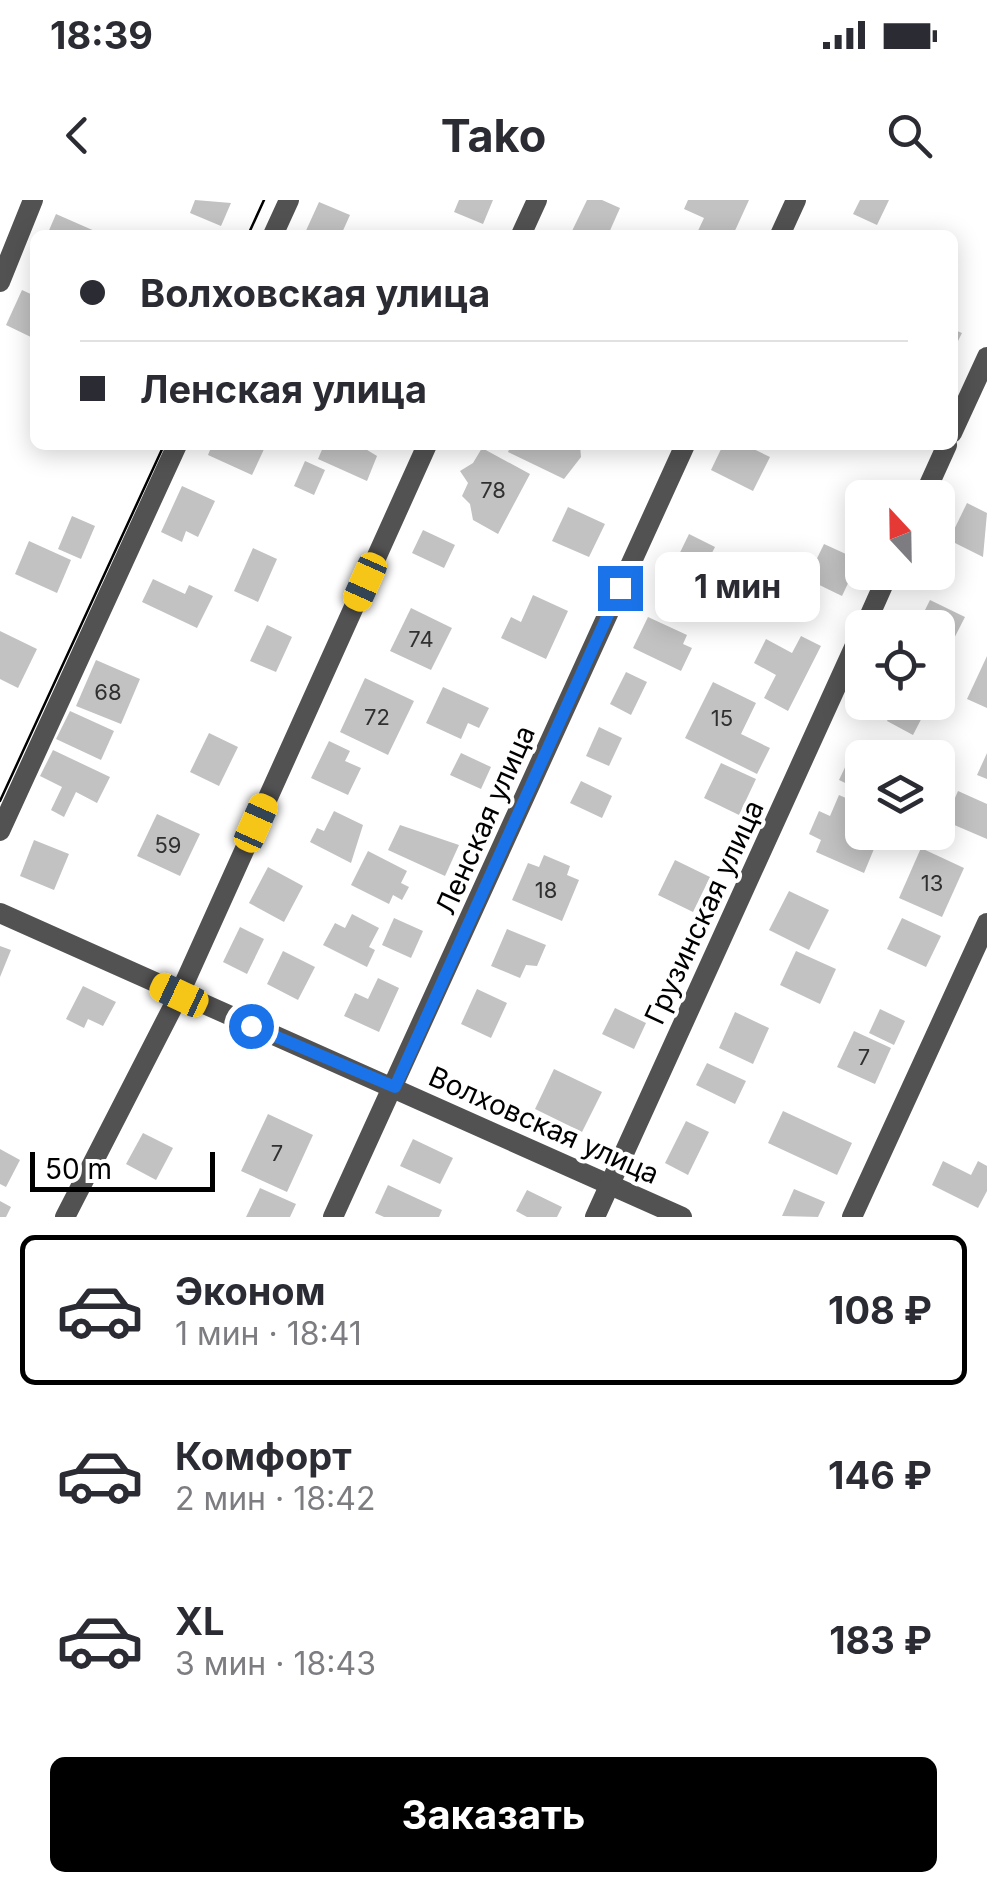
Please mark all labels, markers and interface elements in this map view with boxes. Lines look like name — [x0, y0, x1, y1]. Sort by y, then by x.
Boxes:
text: 18:39 — [50, 12, 153, 58]
icon: back — [50, 108, 105, 163]
text: Tako — [441, 108, 546, 163]
icon: search — [882, 108, 937, 163]
text: Волховская улица — [140, 270, 490, 316]
text: Ленская улица — [140, 366, 427, 412]
house number: 78 — [480, 477, 506, 503]
north arrow — [845, 480, 955, 590]
map controls — [845, 480, 955, 850]
car — [339, 548, 391, 616]
callout: 1 мин — [655, 553, 820, 623]
route end — [598, 566, 643, 611]
text: 1 мин — [694, 567, 781, 606]
button: locate — [845, 610, 955, 720]
house number: 74 — [408, 626, 434, 652]
house number: 68 — [94, 679, 122, 705]
house number: 72 — [364, 704, 390, 730]
house number: 15 — [711, 705, 733, 731]
street label: Ленская улица — [428, 720, 542, 920]
button: layers — [845, 740, 955, 850]
car — [230, 789, 282, 857]
street label: Грузинская улица — [637, 795, 771, 1029]
house number: 59 — [154, 832, 182, 858]
house number: 13 — [921, 870, 943, 896]
house number: 18 — [535, 877, 557, 903]
car — [145, 969, 213, 1021]
route start — [229, 1004, 274, 1049]
house number: 7 — [858, 1044, 870, 1070]
street label: Волховская улица — [424, 1059, 664, 1191]
house number: 7 — [271, 1140, 283, 1166]
scale bar — [30, 1147, 215, 1191]
text: 50 m — [45, 1152, 112, 1186]
icon: car — [55, 1265, 145, 1355]
text: Эконом — [175, 1268, 326, 1314]
text: 108 ₽ — [828, 1287, 932, 1333]
text: 1 мин · 18:41 — [175, 1314, 362, 1353]
icon: car — [55, 1430, 145, 1520]
text: Комфорт — [175, 1433, 352, 1479]
text: 146 ₽ — [828, 1452, 932, 1498]
text: 2 мин · 18:42 — [175, 1479, 375, 1518]
icon: car — [55, 1595, 145, 1685]
text: XL — [175, 1598, 225, 1644]
text: 183 ₽ — [829, 1617, 932, 1663]
text: 3 мин · 18:43 — [175, 1644, 376, 1683]
button: Заказать — [50, 1757, 937, 1872]

